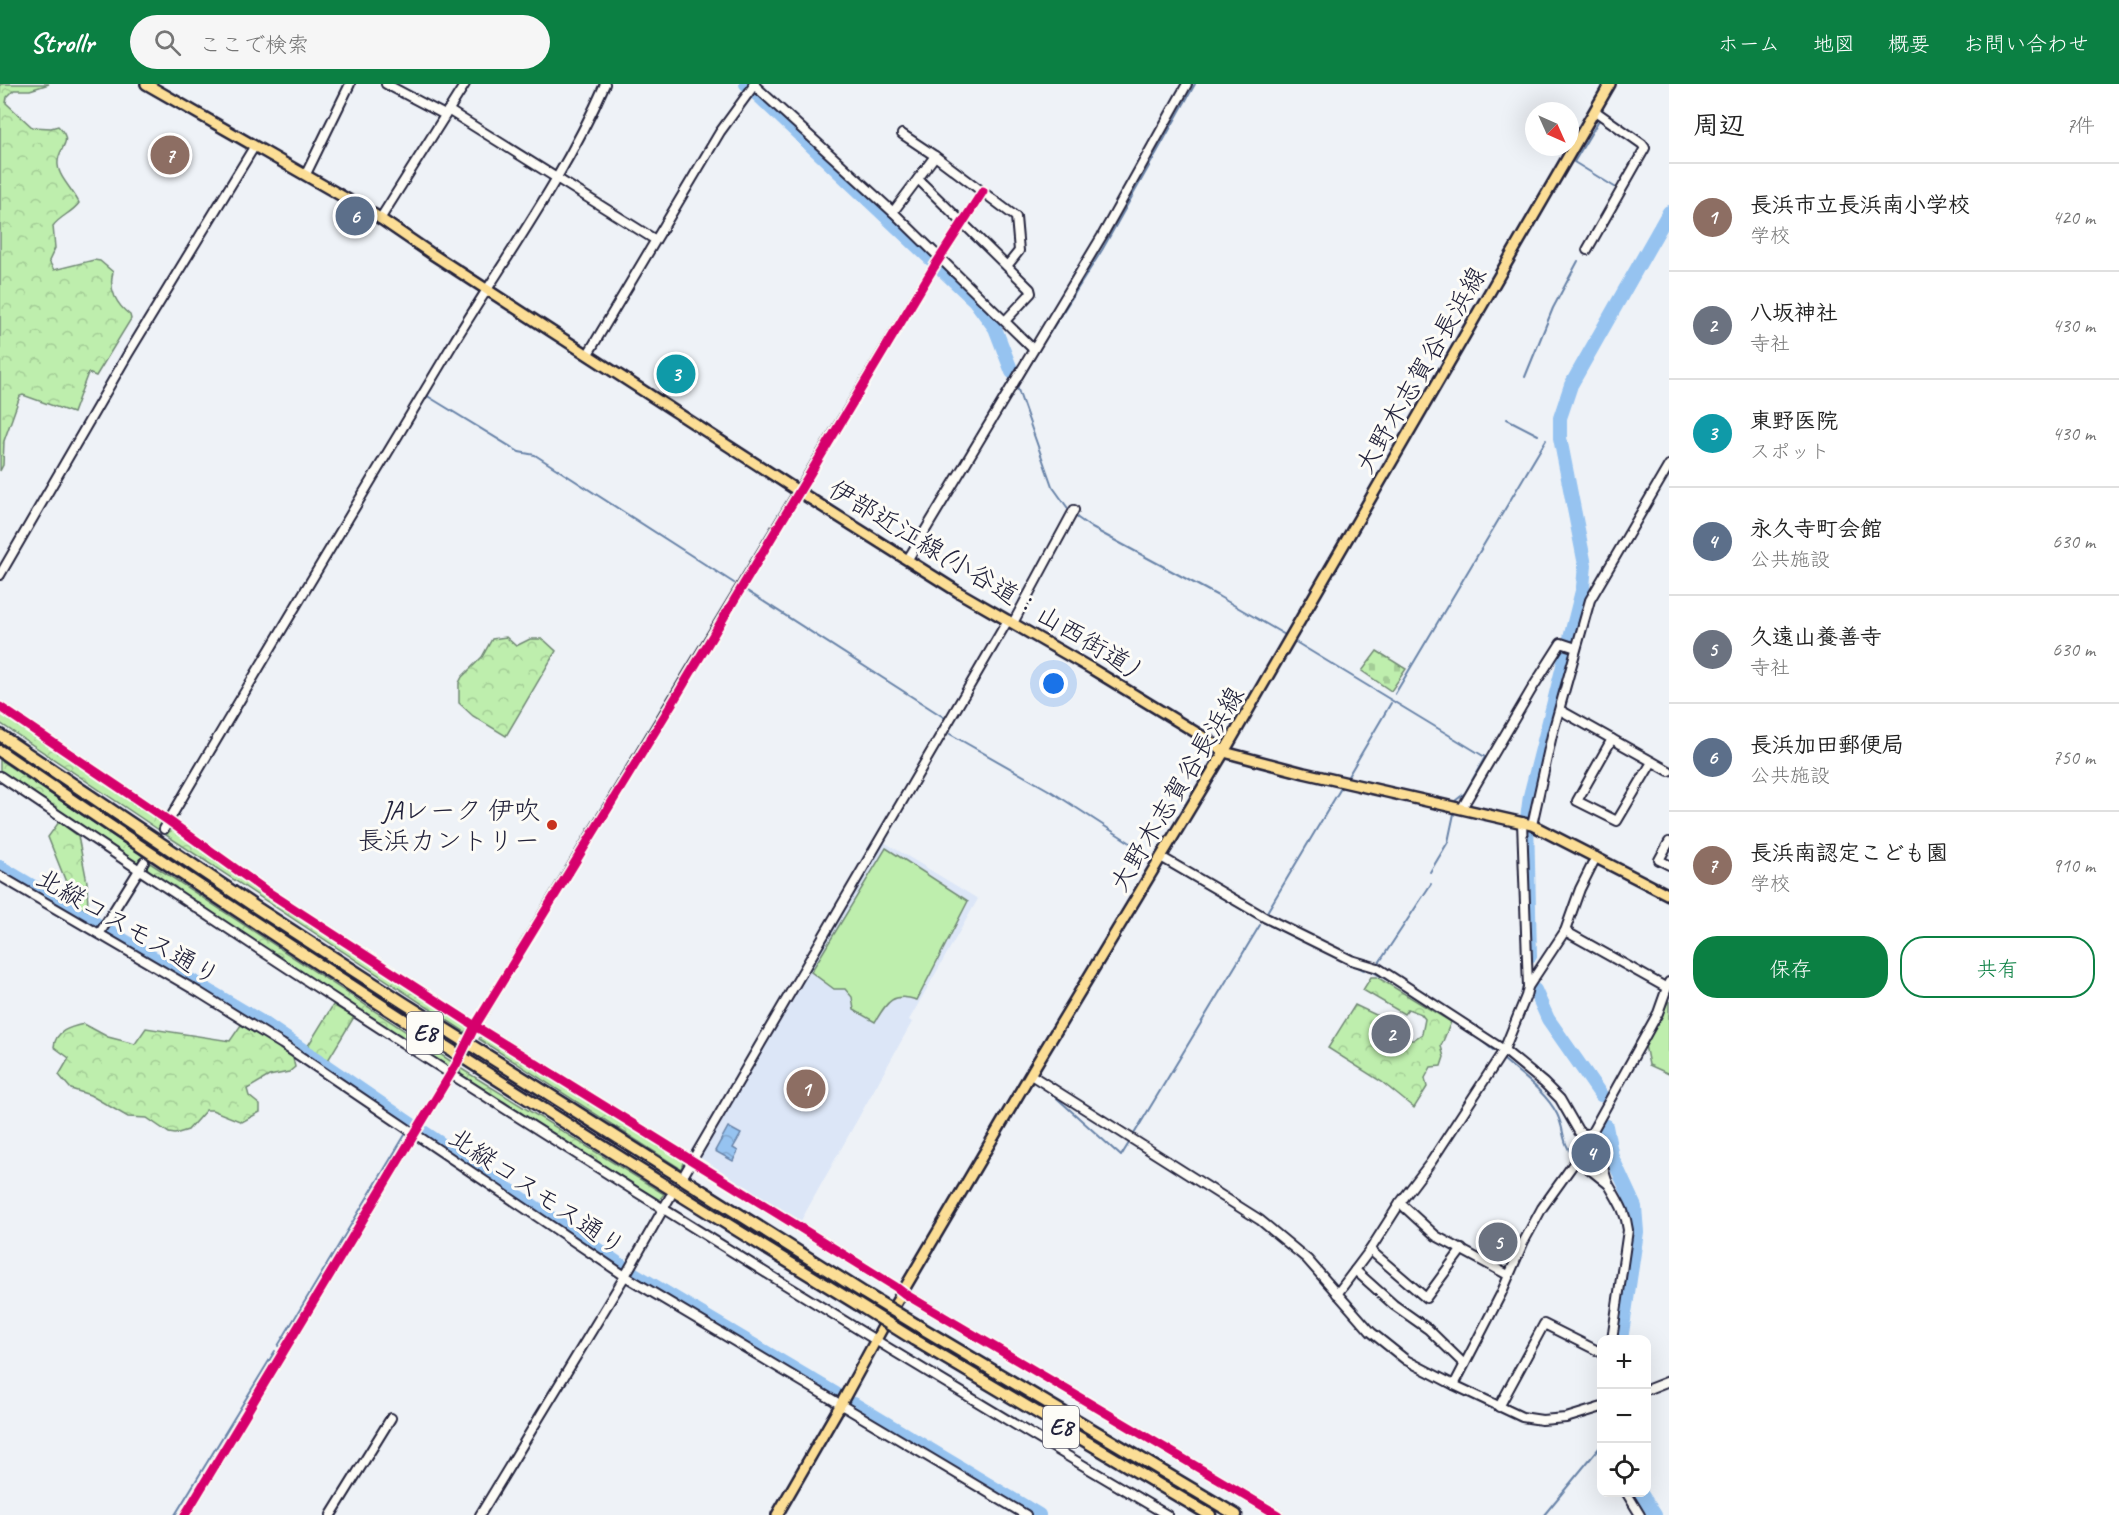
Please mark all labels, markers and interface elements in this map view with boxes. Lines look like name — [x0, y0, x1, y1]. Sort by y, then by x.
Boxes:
search box — [130, 15, 550, 69]
text: Strollr — [30, 25, 94, 60]
icon: search — [151, 26, 184, 59]
text: ここで検索 — [199, 31, 309, 59]
text: ホーム — [1718, 31, 1780, 57]
text: 地図 — [1813, 31, 1855, 57]
text: 概要 — [1888, 31, 1930, 57]
text: お問い合わせ — [1963, 31, 2089, 57]
north arrow — [1525, 102, 1579, 156]
text: 周辺 — [1693, 109, 1745, 142]
text: 7件 — [2066, 113, 2095, 138]
pin: 7 — [150, 132, 190, 178]
text: 長浜市立長浜南小学校 — [1750, 191, 1970, 219]
pin: 6 — [336, 194, 374, 238]
text: 1 — [1708, 205, 1717, 230]
text: 420 m — [2052, 205, 2095, 230]
text: 学校 — [1750, 223, 1790, 248]
street label: 大野木志賀谷長浜線 — [1348, 260, 1494, 480]
text: 八坂神社 — [1750, 299, 1838, 327]
text: 2 — [1708, 313, 1717, 338]
text: 430 m — [2052, 313, 2095, 338]
text: 寺社 — [1750, 331, 1790, 356]
pin: 3 — [656, 352, 696, 396]
text: 東野医院 — [1750, 407, 1838, 435]
text: 3 — [1708, 421, 1717, 446]
text: 430 m — [2052, 421, 2095, 446]
text: スポット — [1750, 439, 1830, 464]
street label: 伊部近江線(小谷道：山西街道) — [822, 472, 1145, 684]
text: 永久寺町会館 — [1750, 515, 1882, 543]
text: 4 — [1708, 529, 1717, 554]
text: 630 m — [2052, 529, 2095, 554]
text: 公共施設 — [1750, 547, 1830, 572]
text: 久遠山養善寺 — [1750, 623, 1882, 651]
text: 5 — [1708, 637, 1717, 662]
text: 630 m — [2052, 637, 2095, 662]
text: 寺社 — [1750, 655, 1790, 680]
your location — [1039, 669, 1068, 698]
street label: 大野木志賀谷長浜線 — [1103, 680, 1251, 898]
text: 長浜加田郵便局 — [1750, 731, 1904, 759]
text: 6 — [1708, 745, 1717, 770]
text: 750 m — [2052, 745, 2095, 770]
text: 公共施設 — [1750, 763, 1830, 788]
place label: JAレーク 伊吹 長浜カントリー — [358, 794, 540, 857]
marker: JAレーク 伊吹 長浜カントリー — [545, 818, 559, 832]
text: 長浜南認定こども園 — [1750, 839, 1948, 867]
text: 7 — [1708, 853, 1717, 878]
text: 910 m — [2052, 853, 2095, 878]
street label: 北縦コスモス通り — [30, 861, 226, 993]
text: 学校 — [1750, 871, 1790, 896]
button: 保存 — [1693, 936, 1888, 998]
button: 共有 — [1900, 936, 2095, 998]
road number: E8 — [407, 1012, 443, 1054]
pin: 2 — [1372, 1012, 1410, 1056]
pin: 1 — [786, 1066, 826, 1112]
street label: 北縦コスモス通り — [442, 1121, 632, 1263]
pin: 4 — [1572, 1130, 1610, 1176]
pin: 5 — [1478, 1220, 1518, 1264]
map controls — [1597, 1335, 1651, 1497]
button: + — [1597, 1335, 1651, 1389]
button: − — [1597, 1389, 1651, 1443]
road number: E8 — [1043, 1406, 1079, 1448]
button: locate — [1597, 1443, 1651, 1497]

